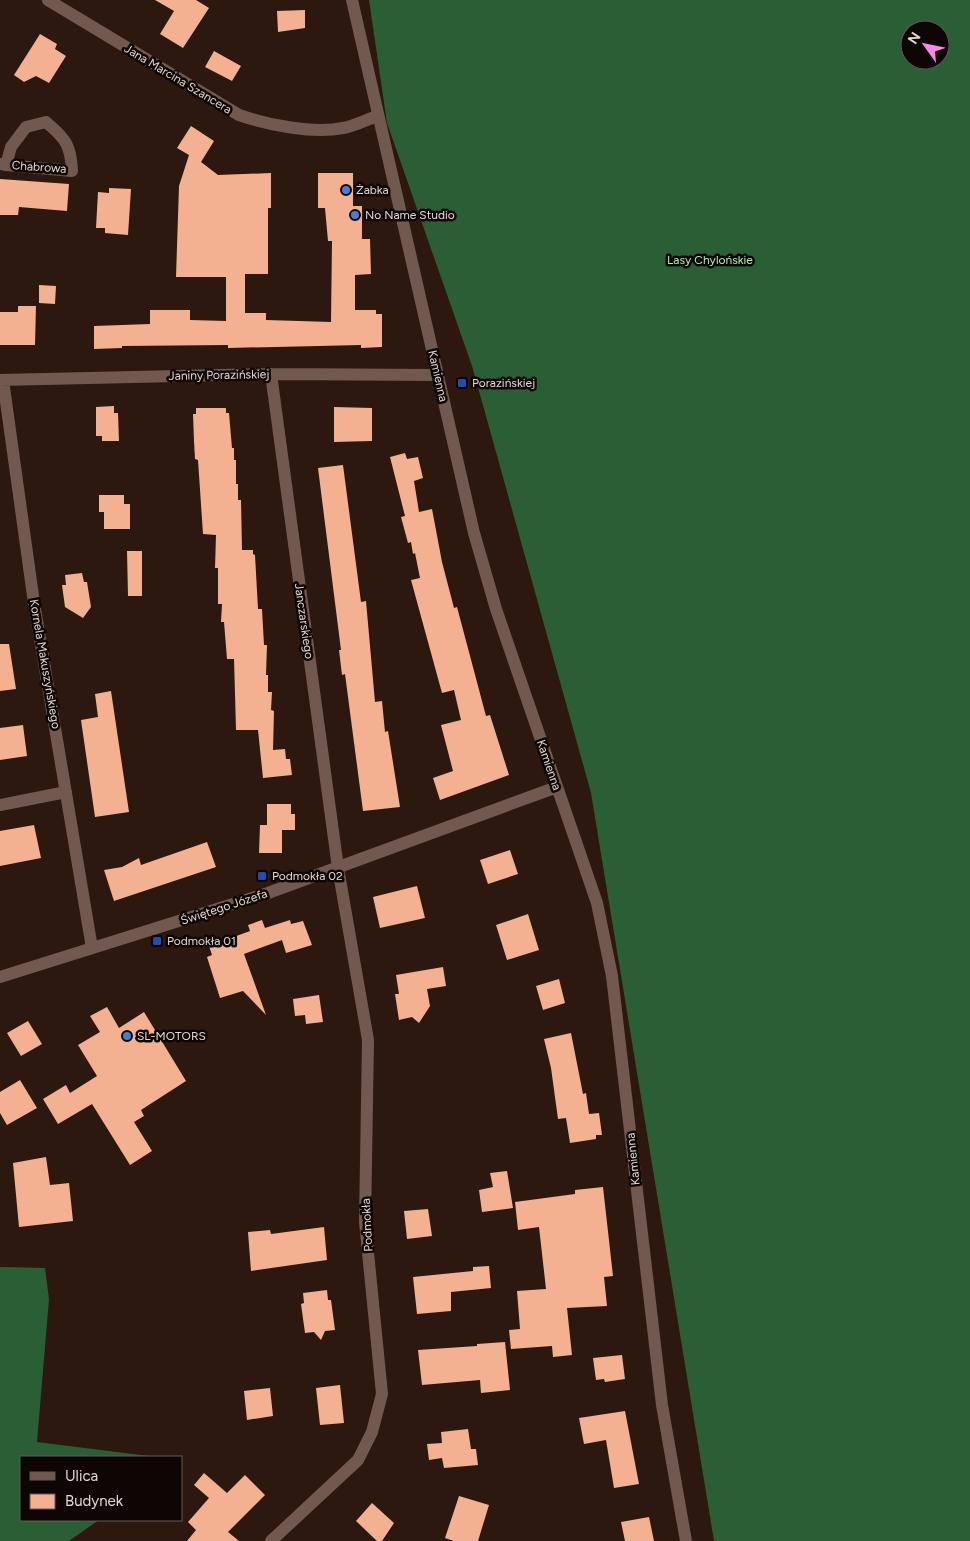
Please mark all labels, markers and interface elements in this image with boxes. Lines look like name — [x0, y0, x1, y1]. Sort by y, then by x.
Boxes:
north arrow — [900, 20, 950, 70]
text: N — [904, 29, 925, 47]
street label: Jana Marcina Szancera — [122, 41, 234, 117]
street label: Chabrowa — [11, 158, 67, 176]
place label: Żabka — [356, 183, 389, 197]
marker: Żabka — [340, 184, 352, 196]
place label: No Name Studio — [365, 208, 455, 222]
marker: No Name Studio — [349, 209, 361, 221]
park label: Lasy Chylońskie — [667, 253, 753, 267]
street label: Kamienna — [425, 349, 451, 403]
street label: Janiny Porazińskiej — [168, 367, 270, 383]
place label: Porazińskiej — [472, 376, 535, 390]
marker: Porazińskiej — [456, 377, 468, 389]
street label: Janczarskiego — [292, 582, 316, 660]
street label: Kornela Makuszyńskiego — [27, 598, 63, 730]
street label: Kamienna — [534, 738, 564, 792]
place label: Podmokła 02 — [272, 869, 343, 883]
marker: Podmokła 02 — [256, 870, 268, 882]
street label: Świętego Józefa — [179, 886, 269, 928]
place label: Podmokła 01 — [167, 934, 236, 948]
marker: Podmokła 01 — [151, 935, 163, 947]
place label: SL-MOTORS — [137, 1029, 206, 1043]
marker: SL-MOTORS — [121, 1030, 133, 1042]
street label: Kamienna — [623, 1132, 643, 1186]
street label: Podmokła — [359, 1198, 375, 1252]
legend — [20, 1456, 182, 1521]
text: Ulica — [65, 1467, 98, 1485]
text: Budynek — [65, 1492, 124, 1510]

